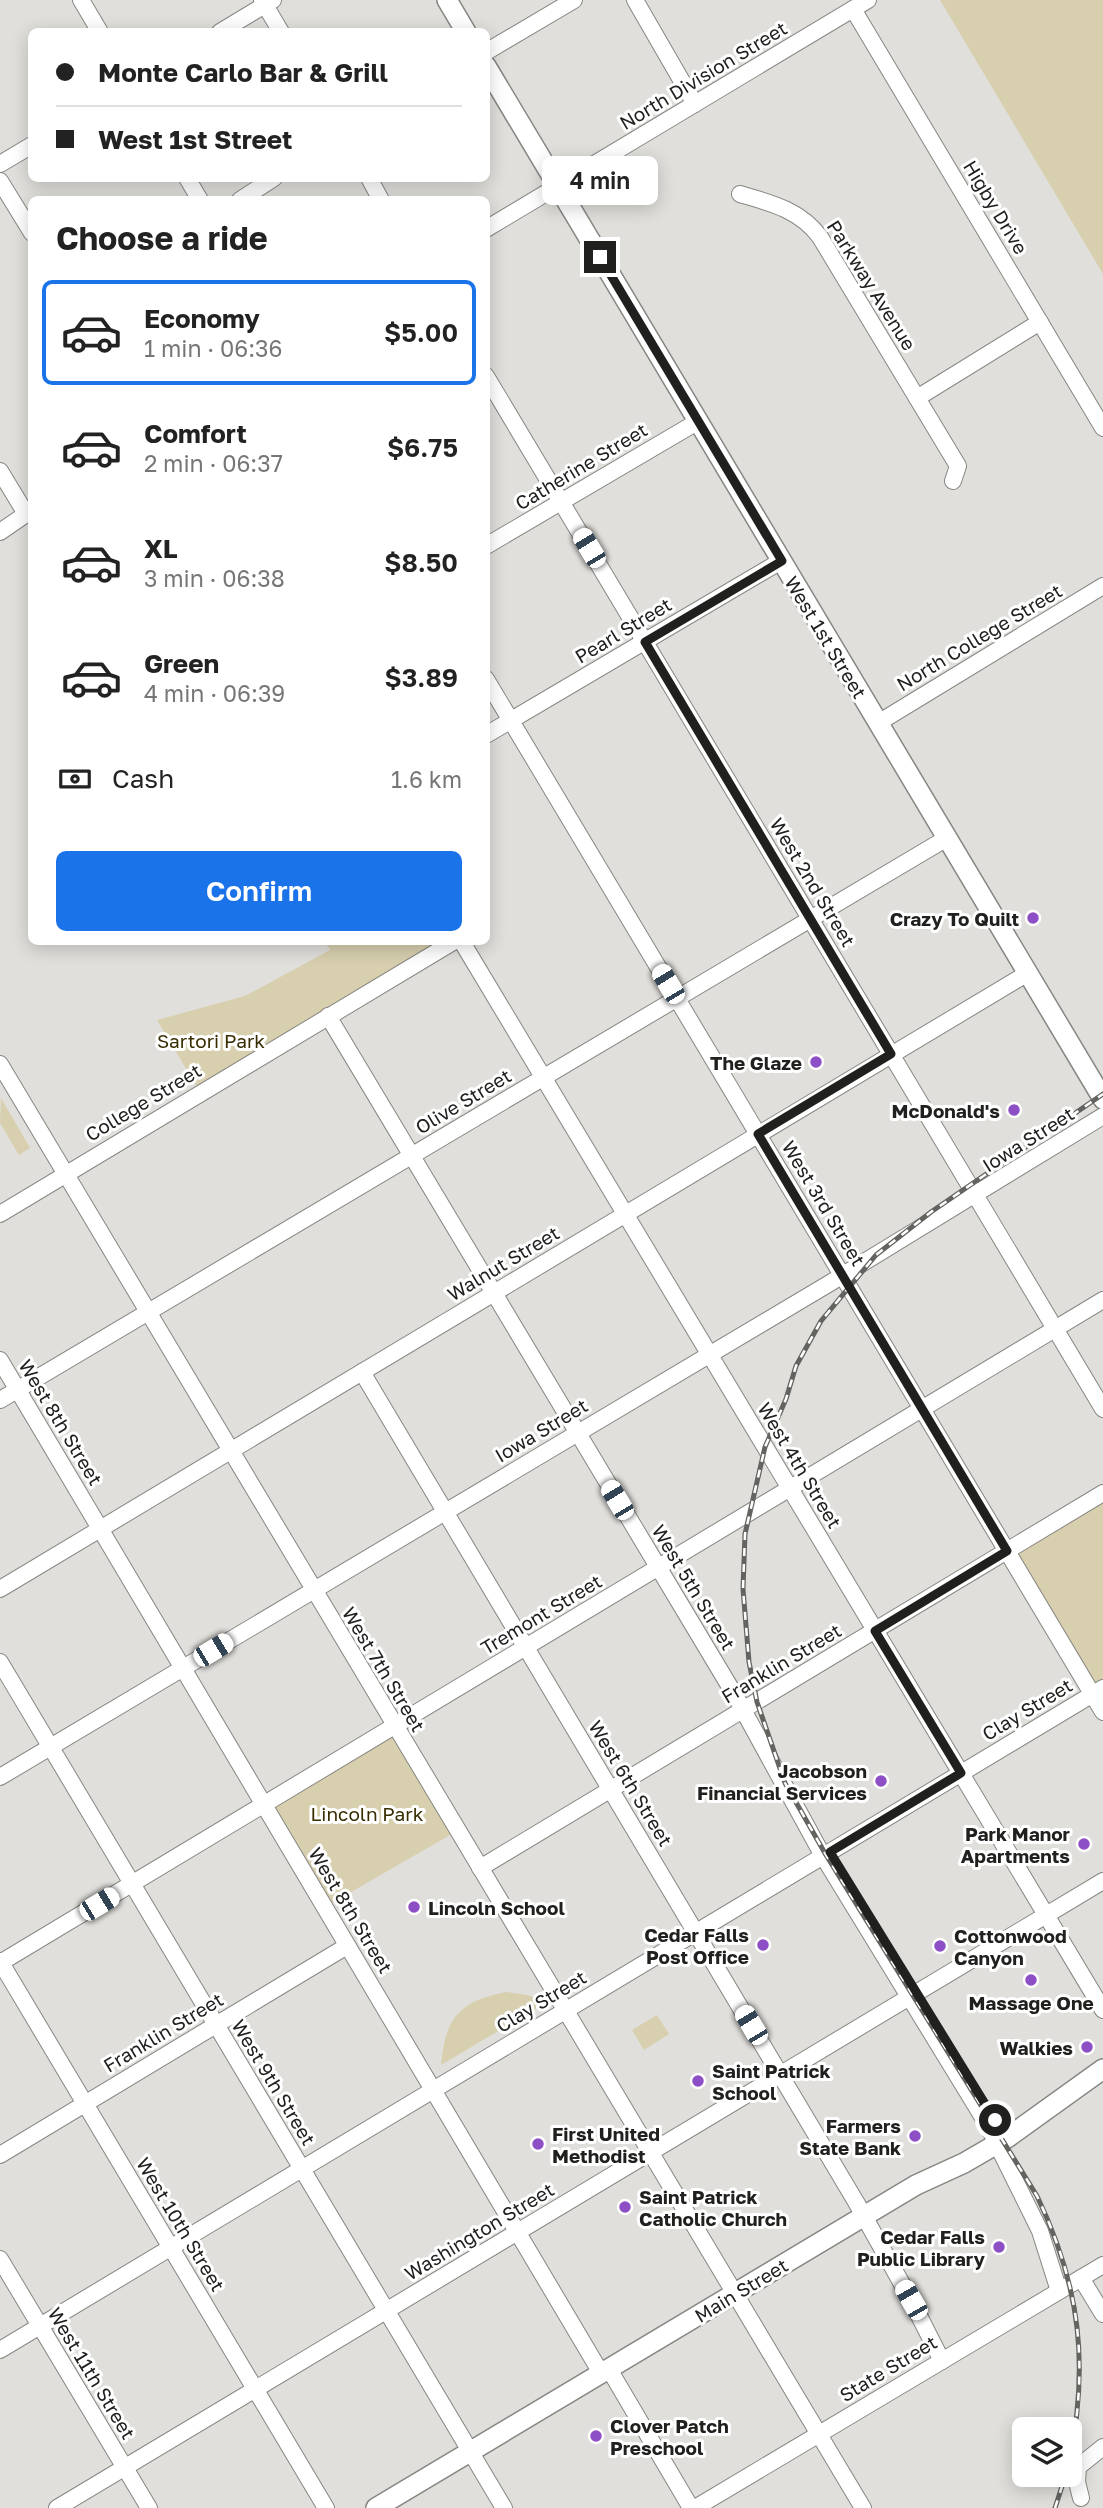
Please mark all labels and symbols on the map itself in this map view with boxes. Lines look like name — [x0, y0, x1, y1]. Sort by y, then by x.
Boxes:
street label: North Division Street — [615, 16, 791, 134]
callout: 4 min — [542, 156, 658, 204]
street label: Higby Drive — [959, 156, 1033, 258]
street label: Parkway Avenue — [823, 216, 921, 354]
route end — [584, 241, 616, 273]
street label: Catherine Street — [511, 418, 651, 514]
car — [570, 525, 609, 571]
street label: West 1st Street — [780, 572, 872, 702]
street label: North College Street — [892, 579, 1066, 695]
street label: Pearl Street — [571, 592, 675, 668]
street label: West 2nd Street — [765, 813, 861, 951]
place label: Crazy To Quilt — [890, 907, 1019, 930]
marker: Crazy To Quilt — [1025, 910, 1041, 926]
car — [649, 961, 688, 1007]
park label: Sartori Park — [157, 1029, 265, 1052]
place label: The Glaze — [710, 1051, 802, 1074]
marker: The Glaze — [808, 1054, 824, 1070]
street label: College Street — [81, 1058, 205, 1146]
street label: Olive Street — [411, 1063, 515, 1139]
place label: McDonald's — [892, 1099, 1000, 1122]
street label: Iowa Street — [978, 1102, 1078, 1176]
marker: McDonald's — [1006, 1102, 1022, 1118]
street label: West 3rd Street — [778, 1136, 870, 1270]
street label: Walnut Street — [443, 1221, 563, 1305]
street label: West 8th Street — [14, 1355, 108, 1489]
street label: Iowa Street — [491, 1393, 591, 1467]
street label: West 4th Street — [753, 1398, 847, 1532]
car — [598, 1477, 637, 1523]
street label: West 5th Street — [648, 1520, 740, 1654]
street label: Tremont Street — [477, 1569, 605, 1659]
street label: West 7th Street — [338, 1603, 430, 1735]
street label: Franklin Street — [717, 1618, 845, 1708]
car — [190, 1630, 237, 1670]
street label: Clay Street — [978, 1673, 1076, 1745]
street label: West 6th Street — [584, 1716, 678, 1850]
place label: Jacobson Financial Services — [697, 1759, 867, 1804]
marker: Jacobson Financial Services — [873, 1773, 889, 1789]
park label: Lincoln Park — [310, 1802, 424, 1825]
place label: Park Manor Apartments — [961, 1822, 1071, 1867]
marker: Park Manor Apartments — [1076, 1836, 1092, 1852]
street label: West 8th Street — [304, 1843, 398, 1977]
car — [76, 1884, 123, 1924]
place label: Lincoln School — [428, 1896, 565, 1919]
marker: Lincoln School — [406, 1899, 422, 1915]
place label: Cedar Falls Post Office — [644, 1923, 749, 1968]
place label: Cottonwood Canyon — [954, 1924, 1067, 1969]
marker: Cedar Falls Post Office — [755, 1937, 771, 1953]
marker: Cottonwood Canyon — [932, 1938, 948, 1954]
street label: Clay Street — [492, 1965, 590, 2037]
marker: Massage One — [1023, 1972, 1039, 1988]
street label: Franklin Street — [99, 1987, 227, 2077]
place label: Massage One — [968, 1991, 1094, 2014]
car — [732, 2002, 771, 2048]
street label: West 9th Street — [227, 2015, 321, 2149]
place label: Walkies — [999, 2036, 1073, 2059]
marker: Walkies — [1079, 2039, 1095, 2055]
place label: Saint Patrick School — [712, 2059, 830, 2104]
marker: Saint Patrick School — [690, 2073, 706, 2089]
route start — [979, 2104, 1011, 2136]
place label: Farmers State Bank — [799, 2114, 901, 2159]
place label: First United Methodist — [552, 2122, 660, 2167]
marker: Farmers State Bank — [907, 2128, 923, 2144]
marker: First United Methodist — [530, 2136, 546, 2152]
street label: West 10th Street — [132, 2153, 230, 2295]
street label: Washington Street — [400, 2177, 558, 2285]
place label: Saint Patrick Catholic Church — [639, 2185, 787, 2230]
marker: Saint Patrick Catholic Church — [617, 2199, 633, 2215]
place label: Cedar Falls Public Library — [857, 2225, 986, 2270]
marker: Cedar Falls Public Library — [991, 2239, 1007, 2255]
street label: Main Street — [690, 2253, 792, 2327]
car — [892, 2277, 931, 2323]
street label: West 11th Street — [44, 2303, 140, 2443]
street label: State Street — [835, 2330, 941, 2406]
place label: Clover Patch Preschool — [610, 2414, 729, 2459]
marker: Clover Patch Preschool — [588, 2428, 604, 2444]

